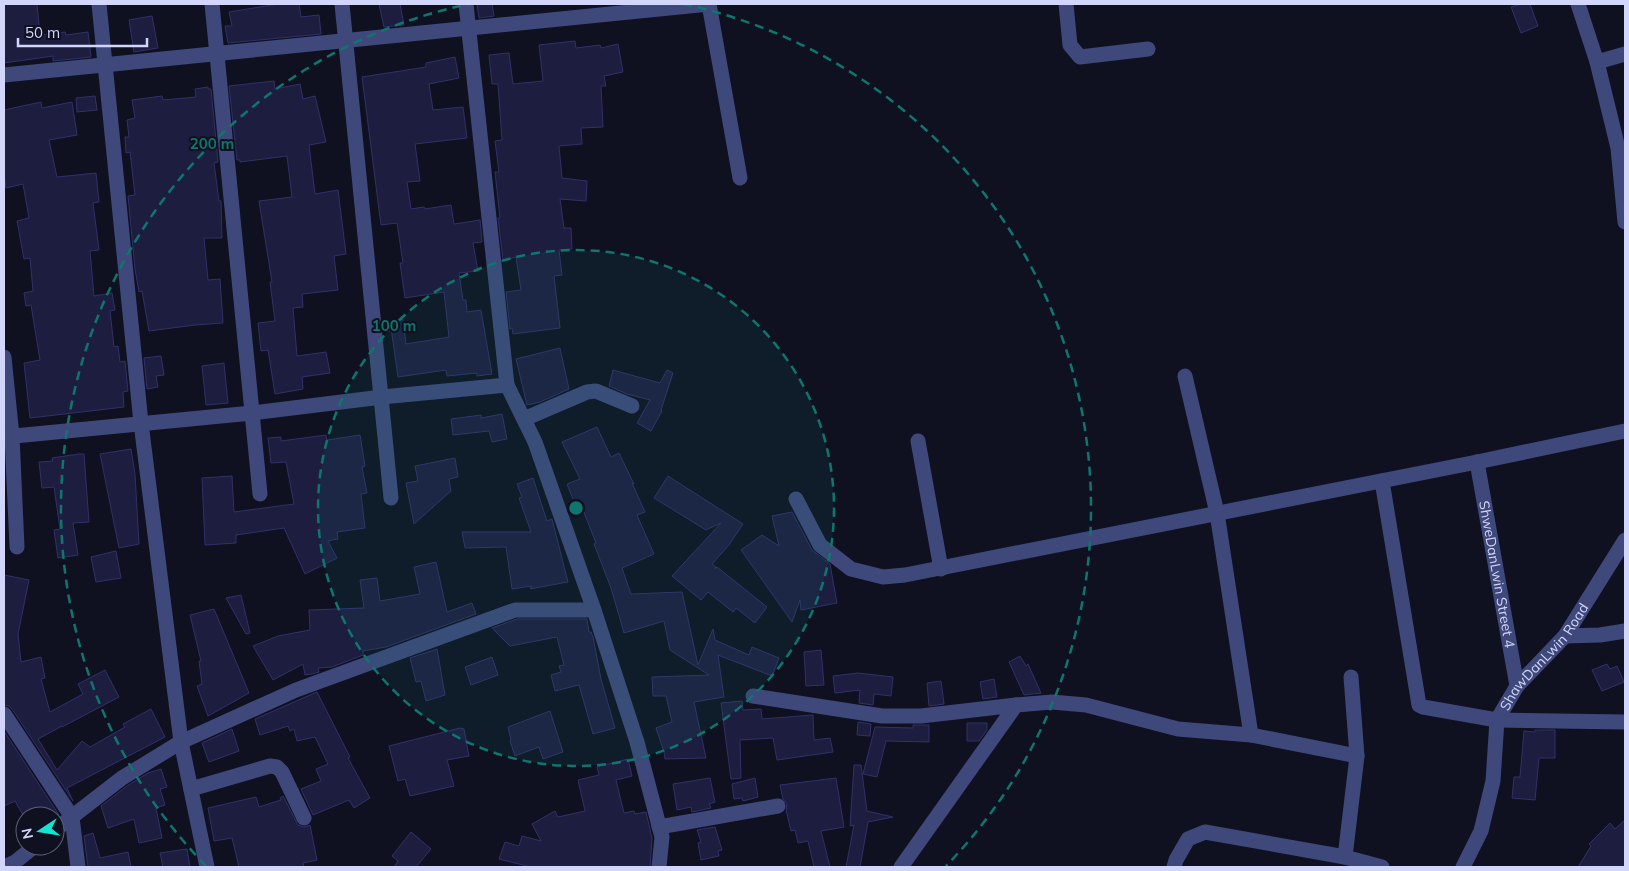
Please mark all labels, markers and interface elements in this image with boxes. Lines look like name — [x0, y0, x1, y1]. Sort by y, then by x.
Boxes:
scale bar — [18, 15, 146, 47]
text: 50 m — [25, 23, 60, 42]
text: 200 m — [190, 134, 234, 153]
text: 100 m — [372, 316, 416, 335]
centre of rings — [567, 499, 585, 517]
street label: ShweDanLwin Street 4 — [1475, 499, 1519, 650]
street label: ShawDanLwin Road — [1496, 600, 1592, 714]
north arrow — [15, 806, 65, 856]
text: N — [17, 827, 37, 841]

